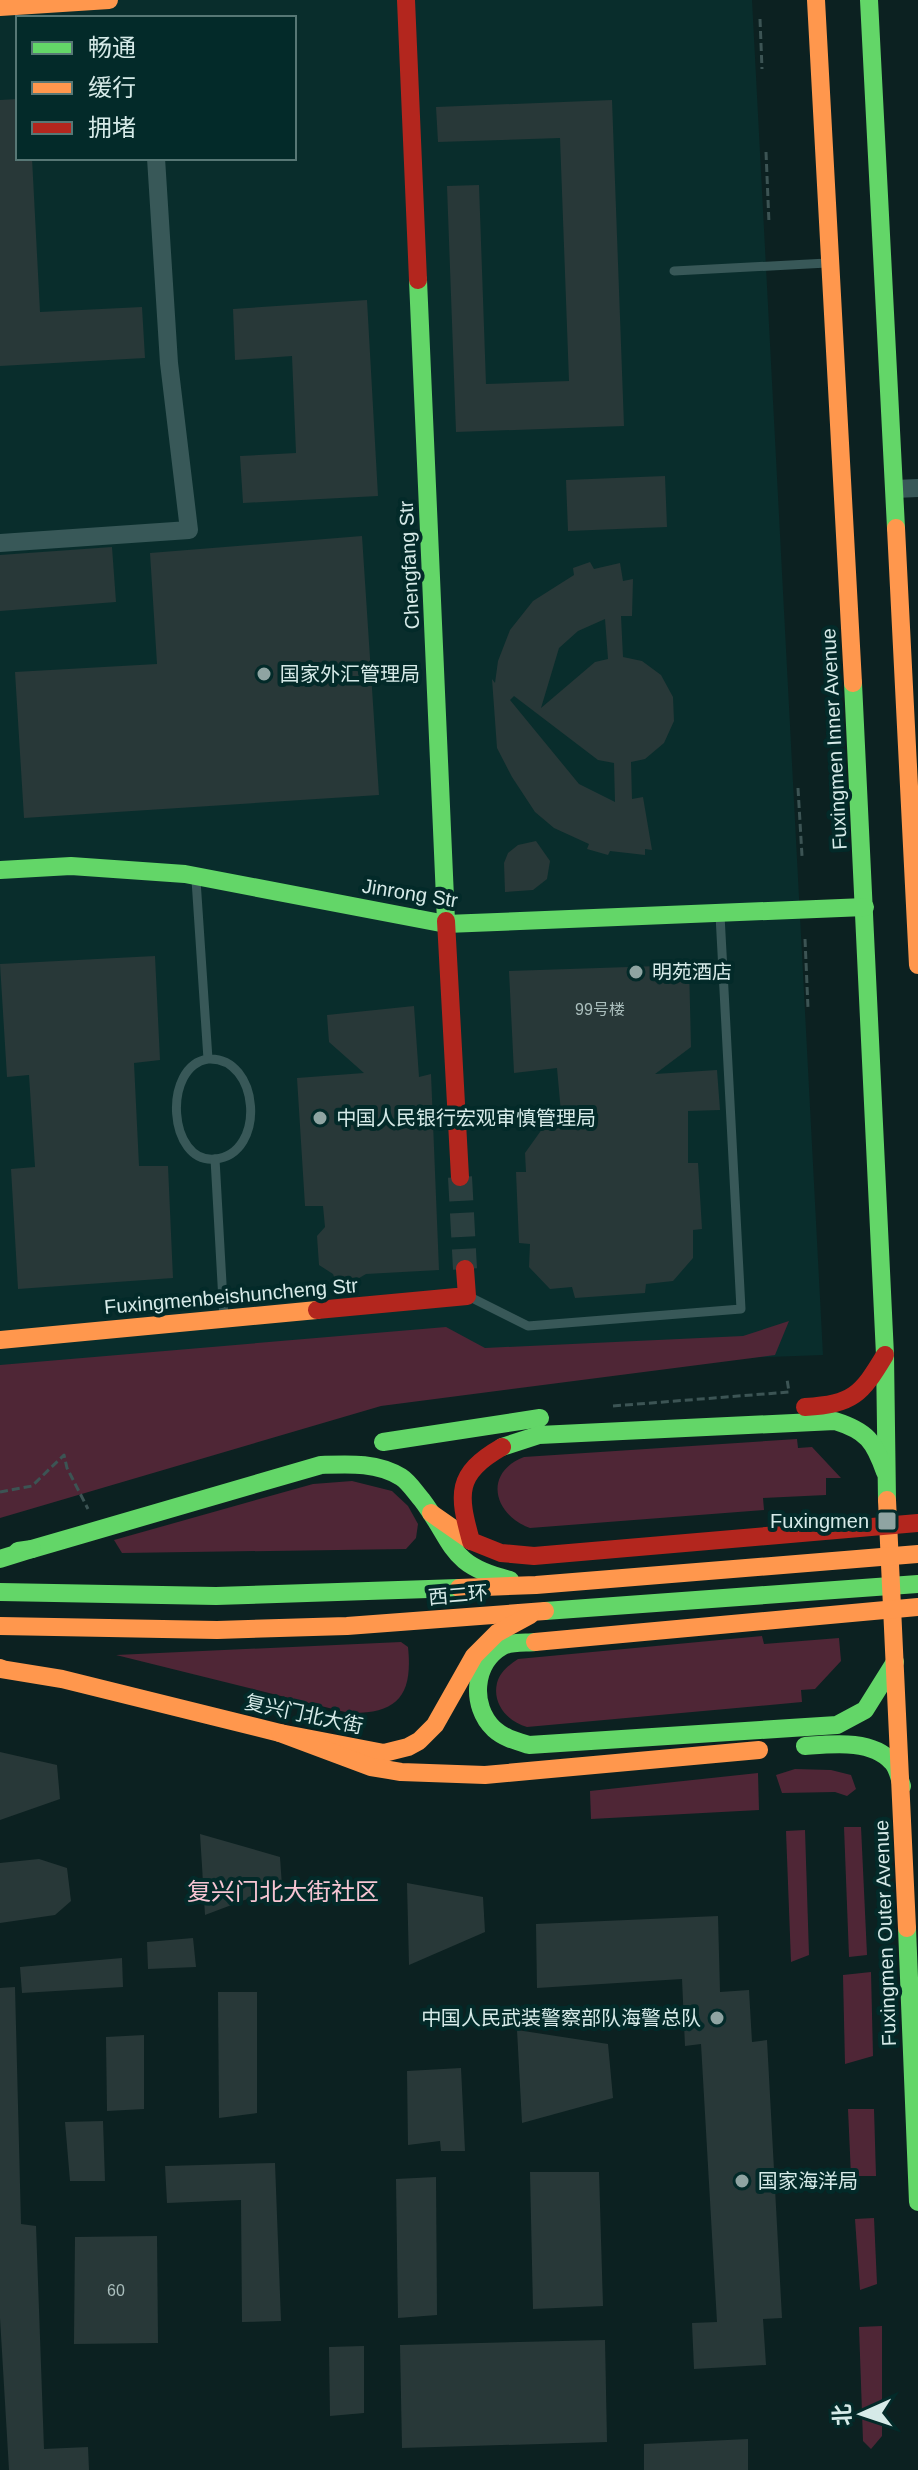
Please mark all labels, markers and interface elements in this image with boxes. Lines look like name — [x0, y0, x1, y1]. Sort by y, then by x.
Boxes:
legend — [16, 16, 296, 160]
text: 畅通 — [88, 34, 136, 61]
text: 缓行 — [88, 74, 136, 101]
text: 拥堵 — [88, 114, 136, 141]
street label: Chengfang Str — [395, 500, 423, 630]
street label: Fuxingmen Inner Avenue — [817, 628, 851, 850]
place label: 国家外汇管理局 — [280, 663, 420, 685]
marker: 国家外汇管理局 — [255, 665, 273, 683]
street label: Jinrong Str — [361, 875, 460, 911]
place label: 明苑酒店 — [652, 961, 732, 983]
marker: 明苑酒店 — [627, 963, 645, 981]
house number: 99号楼 — [575, 1001, 625, 1018]
place label: 中国人民银行宏观审慎管理局 — [336, 1107, 596, 1129]
marker: 中国人民银行宏观审慎管理局 — [311, 1109, 329, 1127]
street label: Fuxingmenbeishuncheng Str — [103, 1274, 359, 1318]
place label: Fuxingmen — [770, 1510, 869, 1532]
marker: Fuxingmen — [876, 1510, 898, 1532]
street label: 西二环 — [427, 1581, 489, 1609]
street label: 复兴门北大街 — [243, 1691, 365, 1737]
street label: Fuxingmen Outer Avenue — [870, 1819, 900, 2047]
district label: 复兴门北大街社区 — [187, 1878, 379, 1905]
place label: 中国人民武装警察部队海警总队 — [421, 2007, 701, 2029]
marker: 中国人民武装警察部队海警总队 — [708, 2009, 726, 2027]
place label: 国家海洋局 — [758, 2170, 858, 2192]
marker: 国家海洋局 — [733, 2172, 751, 2190]
house number: 60 — [107, 2282, 125, 2299]
north arrow — [822, 2374, 902, 2454]
text: 北 — [829, 2403, 856, 2427]

